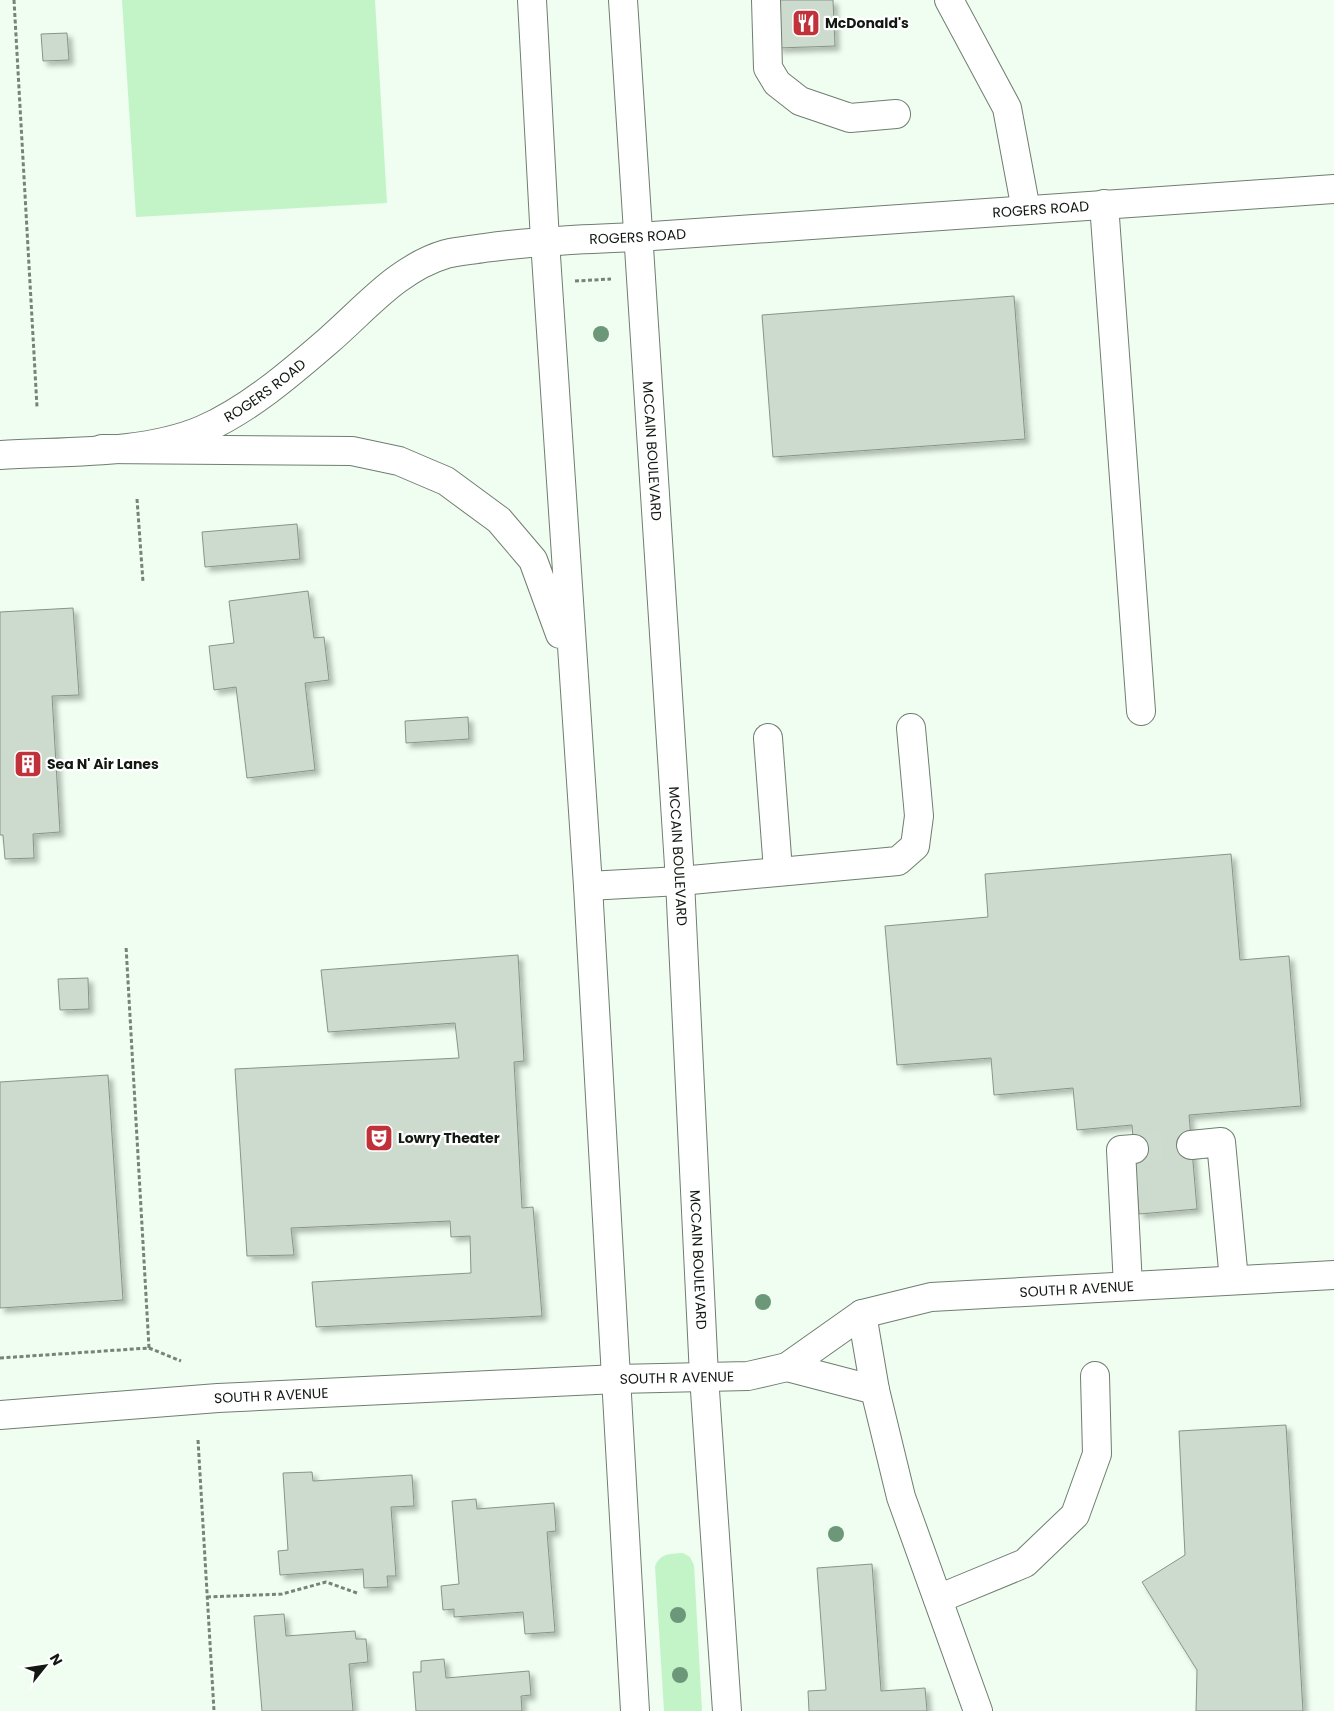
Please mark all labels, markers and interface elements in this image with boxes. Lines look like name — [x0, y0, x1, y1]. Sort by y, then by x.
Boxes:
restaurant icon: McDonald's — [791, 8, 821, 38]
place label: McDonald's — [825, 13, 909, 33]
street label: ROGERS ROAD — [992, 196, 1090, 223]
street label: ROGERS ROAD — [589, 224, 687, 249]
street label: ROGERS ROAD — [220, 354, 310, 427]
street label: MCCAIN BOULEVARD — [638, 381, 667, 522]
building icon: Sea N' Air Lanes — [13, 749, 43, 779]
place label: Sea N' Air Lanes — [47, 754, 159, 774]
street label: MCCAIN BOULEVARD — [664, 786, 692, 927]
theatre icon: Lowry Theater — [364, 1123, 394, 1153]
place label: Lowry Theater — [398, 1128, 500, 1148]
street label: MCCAIN BOULEVARD — [685, 1189, 712, 1330]
street label: SOUTH R AVENUE — [1019, 1276, 1134, 1302]
street label: SOUTH R AVENUE — [619, 1366, 734, 1389]
street label: SOUTH R AVENUE — [214, 1383, 329, 1408]
north arrow — [20, 1641, 70, 1691]
text: N — [45, 1650, 68, 1669]

